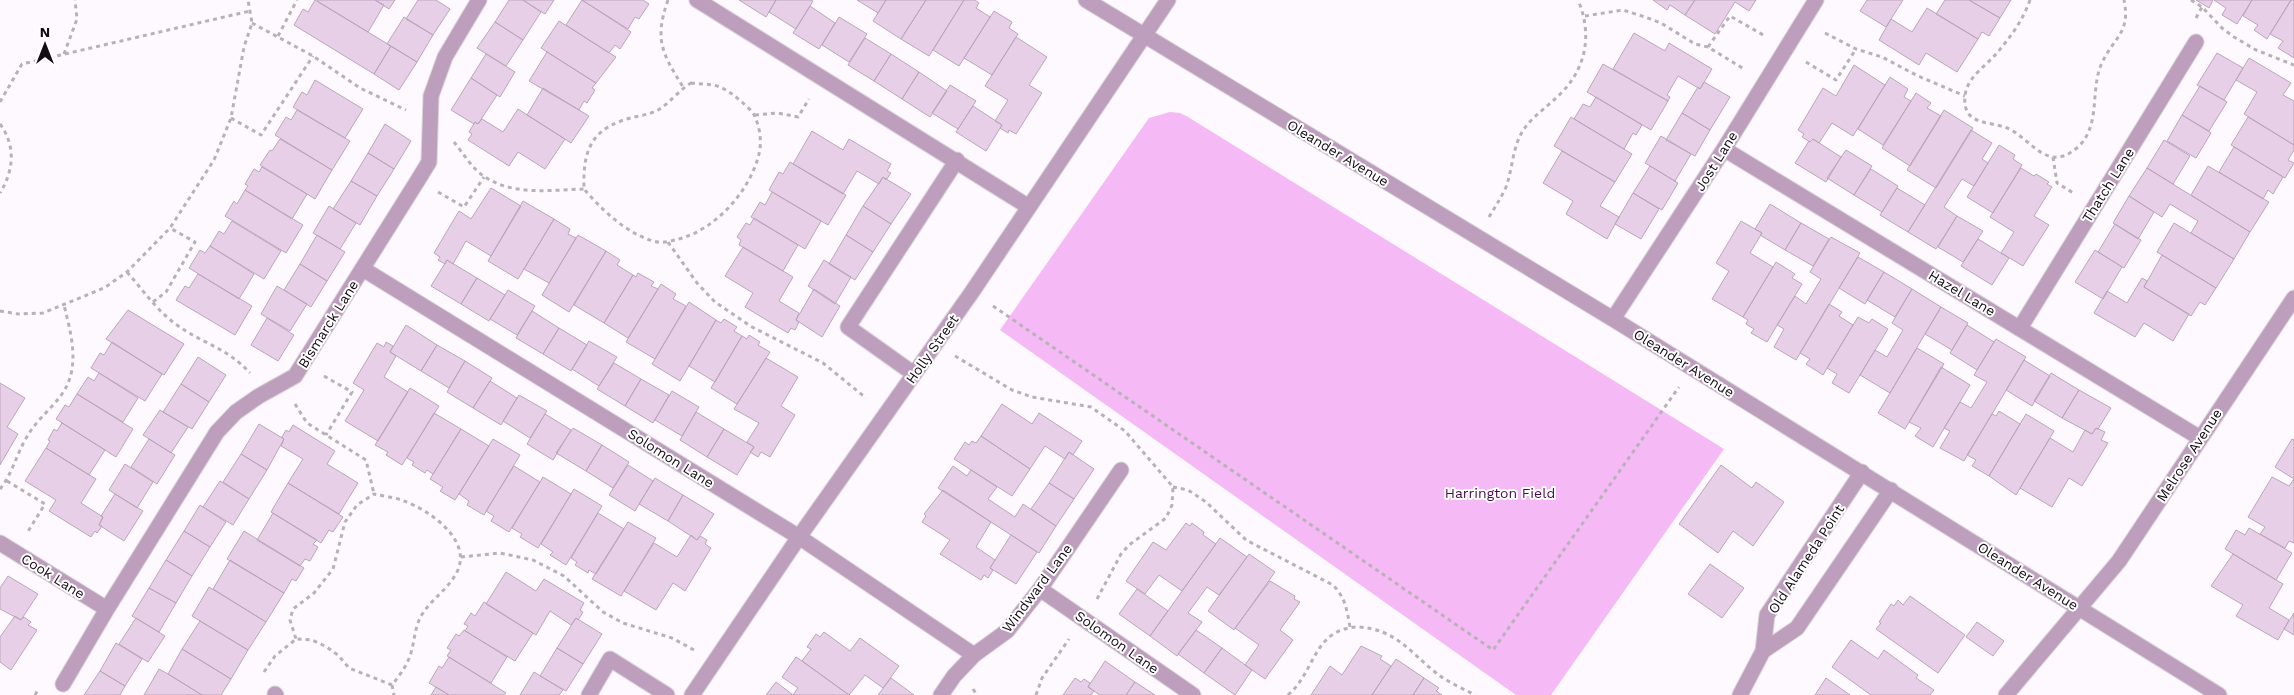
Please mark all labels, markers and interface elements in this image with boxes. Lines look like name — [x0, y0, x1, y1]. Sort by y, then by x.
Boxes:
north arrow — [20, 20, 70, 70]
text: N — [40, 24, 50, 40]
street label: Oleander Avenue — [1284, 116, 1392, 190]
street label: Jost Lane — [1691, 128, 1741, 194]
street label: Thatch Lane — [2079, 145, 2137, 225]
street label: Hazel Lane — [1926, 267, 1998, 319]
street label: Bismarck Lane — [295, 277, 361, 371]
street label: Holly Street — [902, 311, 962, 387]
street label: Oleander Avenue — [1631, 326, 1737, 400]
street label: Melrose Avenue — [2153, 406, 2225, 504]
street label: Solomon Lane — [625, 425, 717, 491]
park label: Harrington Field — [1445, 485, 1555, 501]
street label: Old Alameda Point — [1765, 501, 1847, 617]
street label: Oleander Avenue — [1975, 539, 2081, 613]
street label: Windward Lane — [999, 541, 1075, 635]
street label: Cook Lane — [18, 550, 88, 602]
street label: Solomon Lane — [1072, 607, 1162, 677]

